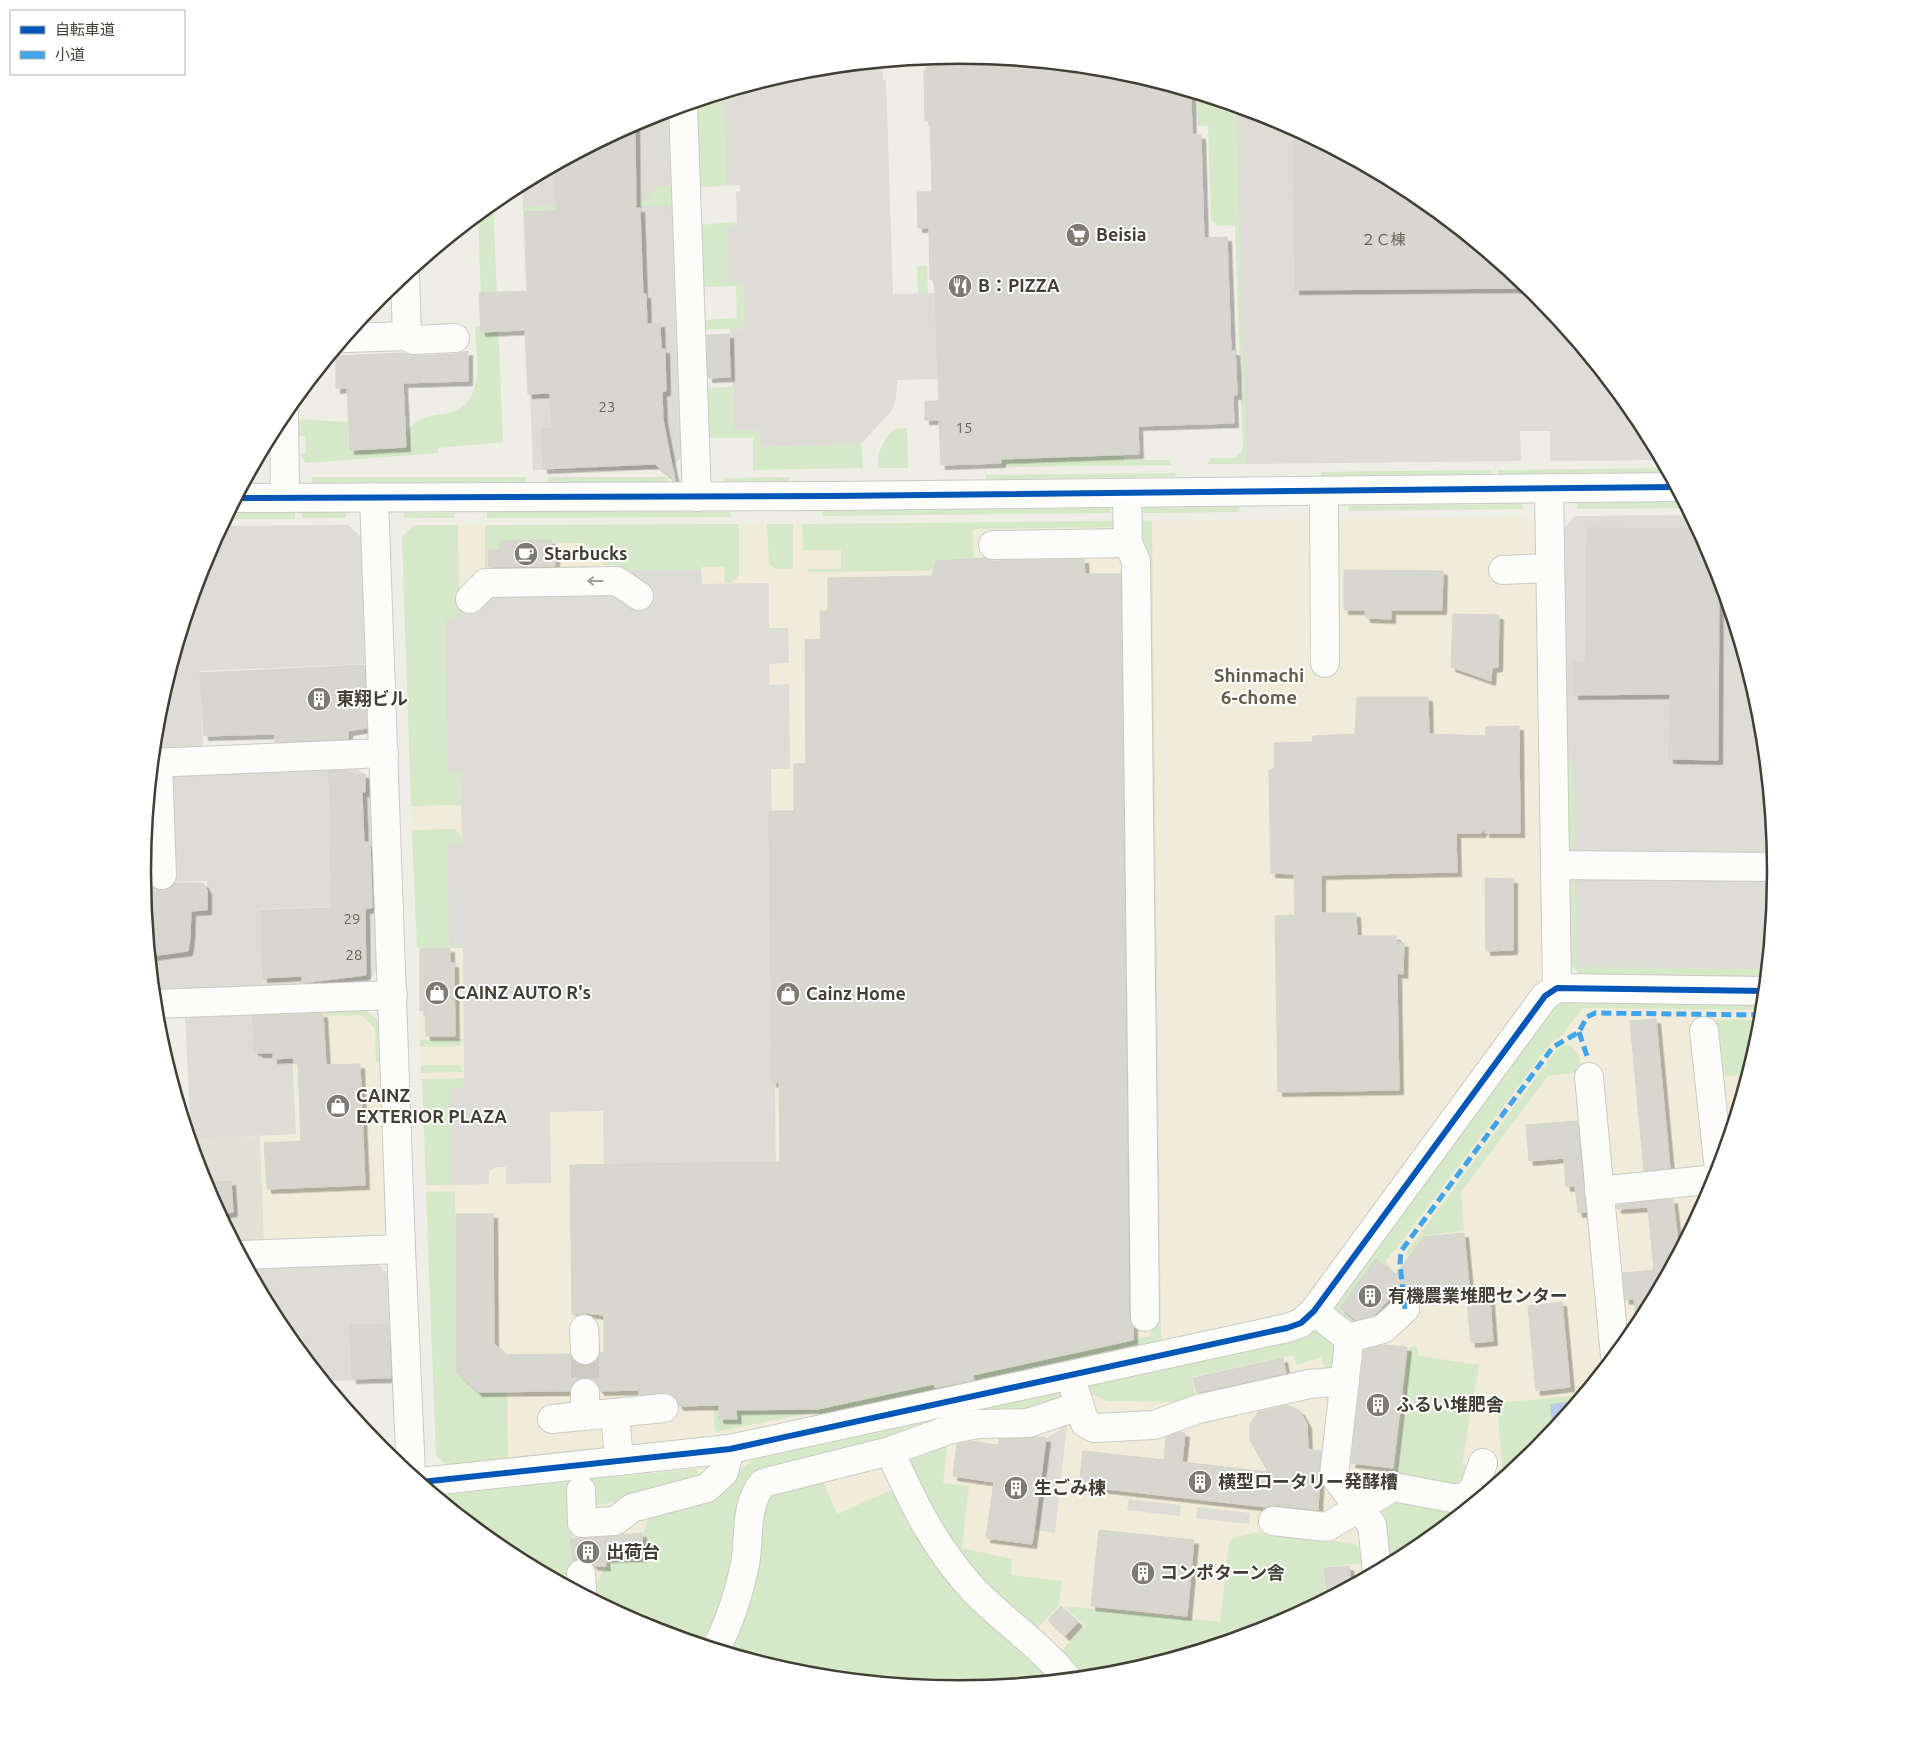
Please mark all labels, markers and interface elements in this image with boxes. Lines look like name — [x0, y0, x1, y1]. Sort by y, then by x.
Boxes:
legend — [10, 10, 185, 75]
text: 自転車道 — [55, 21, 115, 38]
text: 小道 — [55, 46, 85, 63]
supermarket icon: Beisia — [1065, 222, 1091, 248]
place label: Beisia — [1096, 224, 1147, 244]
house number: ２Ｃ棟 — [1360, 231, 1406, 248]
restaurant icon: B：PIZZA — [947, 273, 973, 299]
place label: B：PIZZA — [978, 275, 1060, 295]
house number: 23 — [599, 398, 615, 415]
house number: 15 — [956, 419, 972, 436]
cafe icon: Starbucks — [513, 541, 539, 567]
place label: Starbucks — [544, 543, 628, 563]
one-way arrow — [587, 577, 603, 586]
district label: Shinmachi 6-chome — [1214, 664, 1304, 708]
building icon: 東翔ビル — [306, 686, 332, 712]
place label: 東翔ビル — [336, 688, 408, 708]
house number: 29 — [344, 910, 360, 927]
house number: 28 — [346, 946, 362, 963]
shop icon: CAINZ AUTO R's — [424, 980, 450, 1006]
shop icon: Cainz Home — [775, 981, 801, 1007]
place label: CAINZ AUTO R's — [454, 982, 591, 1002]
place label: Cainz Home — [806, 983, 906, 1003]
place label: CAINZ EXTERIOR PLAZA — [356, 1085, 507, 1126]
shop icon: CAINZ EXTERIOR PLAZA — [325, 1093, 351, 1119]
building icon: 有機農業堆肥センター — [1357, 1283, 1383, 1309]
place label: 有機農業堆肥センター — [1388, 1285, 1568, 1305]
building icon: ふるい堆肥舎 — [1365, 1392, 1391, 1418]
place label: ふるい堆肥舎 — [1396, 1394, 1504, 1414]
building icon: 横型ロータリー発酵槽 — [1187, 1469, 1213, 1495]
place label: 横型ロータリー発酵槽 — [1218, 1471, 1398, 1491]
building icon: 生ごみ棟 — [1003, 1475, 1029, 1501]
place label: 生ごみ棟 — [1034, 1477, 1106, 1497]
building icon: 出荷台 — [575, 1539, 601, 1565]
place label: 出荷台 — [606, 1541, 660, 1561]
building icon: コンポターン舎 — [1130, 1560, 1156, 1586]
place label: コンポターン舎 — [1160, 1562, 1285, 1582]

